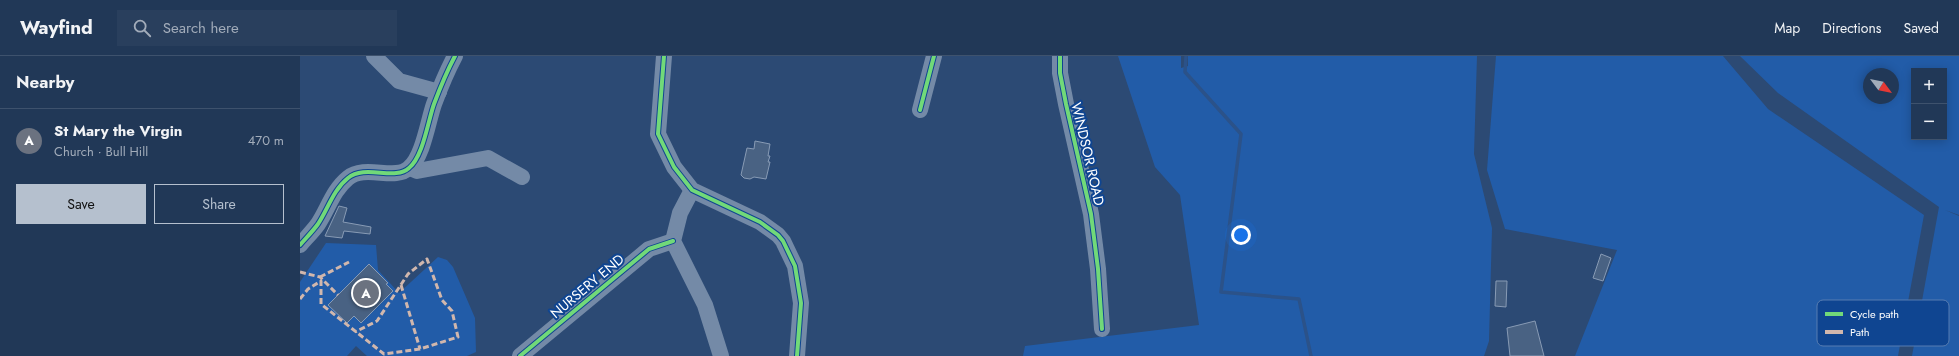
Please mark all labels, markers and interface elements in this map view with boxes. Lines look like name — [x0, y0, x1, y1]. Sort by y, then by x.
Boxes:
search box — [117, 10, 397, 46]
text: Wayfind — [20, 14, 93, 41]
icon: search — [131, 17, 153, 39]
text: Search here — [163, 17, 239, 39]
text: Map — [1774, 18, 1800, 38]
text: Directions — [1822, 18, 1882, 38]
text: Saved — [1904, 18, 1939, 38]
north arrow — [1863, 68, 1899, 104]
map controls — [1911, 68, 1947, 140]
button: + — [1911, 68, 1947, 104]
text: Nearby — [16, 70, 74, 94]
street label: WINDSOR ROAD — [1066, 100, 1110, 208]
button: − — [1911, 104, 1947, 140]
text: St Mary the Virgin — [54, 120, 182, 142]
text: A — [24, 131, 34, 150]
text: 470 m — [248, 131, 284, 150]
text: Church · Bull Hill — [54, 142, 148, 161]
button: Save — [16, 184, 146, 224]
button: Share — [154, 184, 284, 224]
your location — [1231, 225, 1251, 245]
street label: NURSERY END — [546, 249, 628, 323]
pin: A — [353, 278, 379, 308]
legend — [1817, 300, 1949, 346]
text: Cycle path — [1850, 306, 1899, 322]
text: Path — [1850, 324, 1869, 340]

